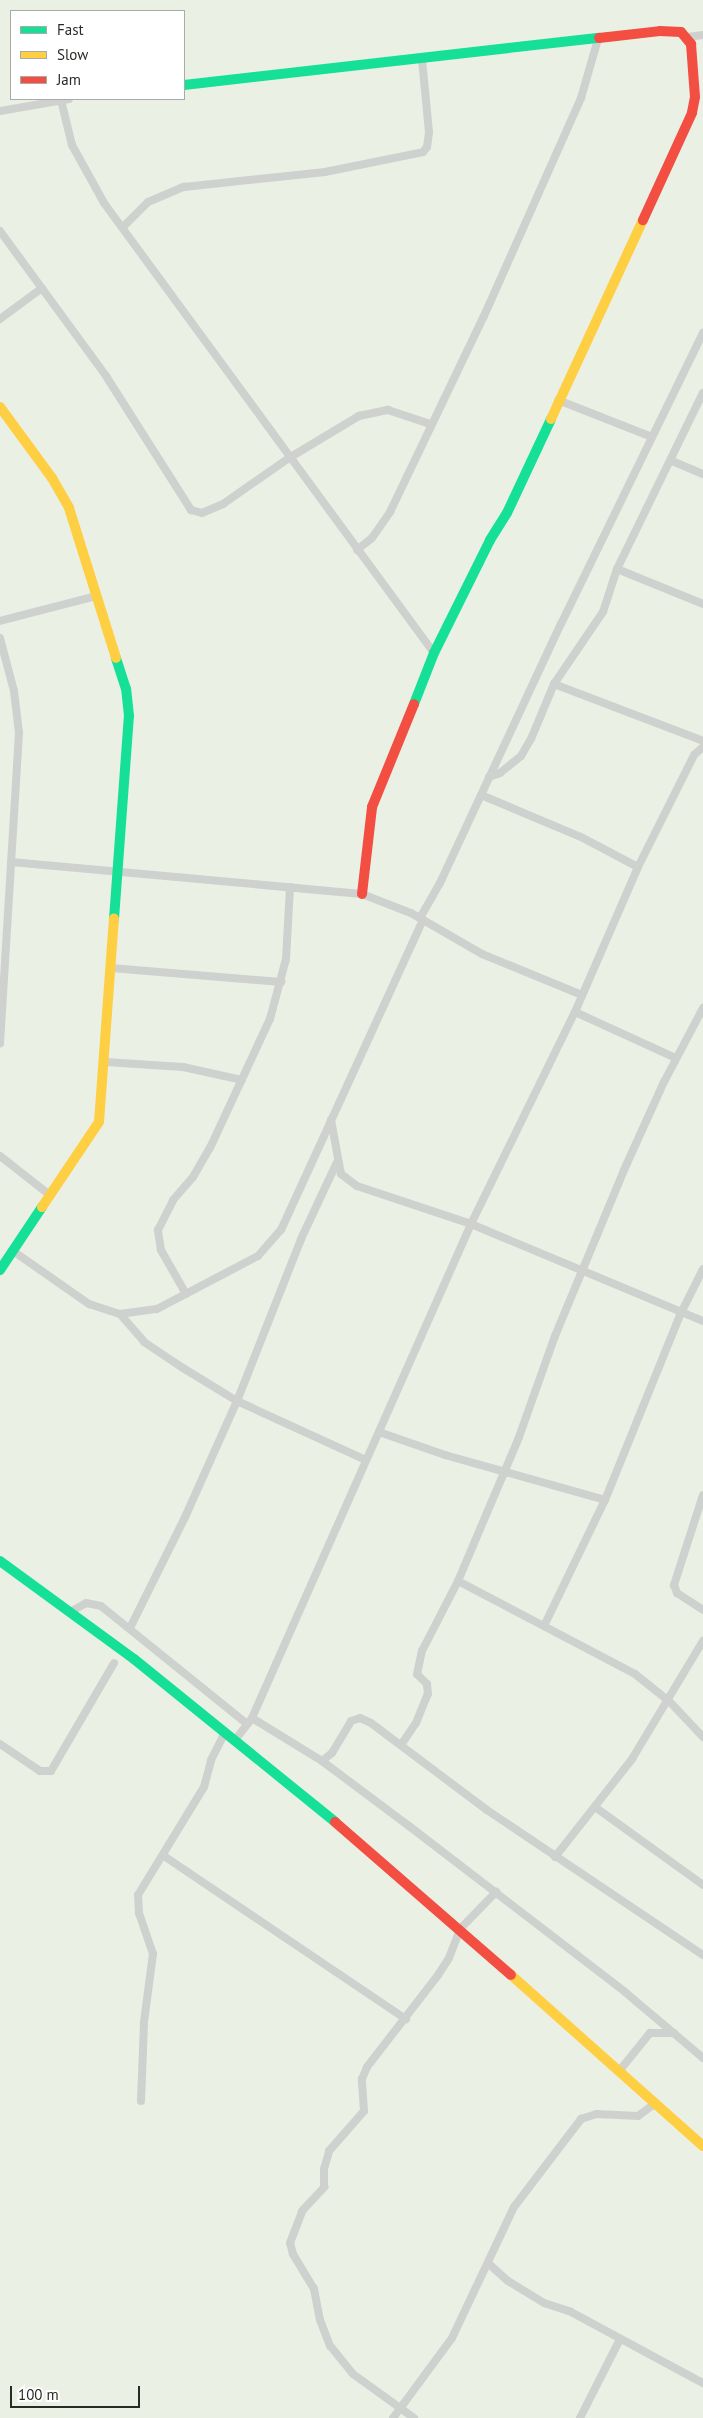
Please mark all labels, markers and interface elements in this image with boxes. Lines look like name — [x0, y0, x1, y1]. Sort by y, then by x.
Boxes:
legend — [10, 10, 185, 100]
text: Fast — [57, 20, 84, 39]
text: Slow — [57, 45, 88, 64]
text: Jam — [57, 70, 81, 89]
scale bar — [12, 2376, 142, 2408]
text: 100 m — [18, 2385, 59, 2404]

